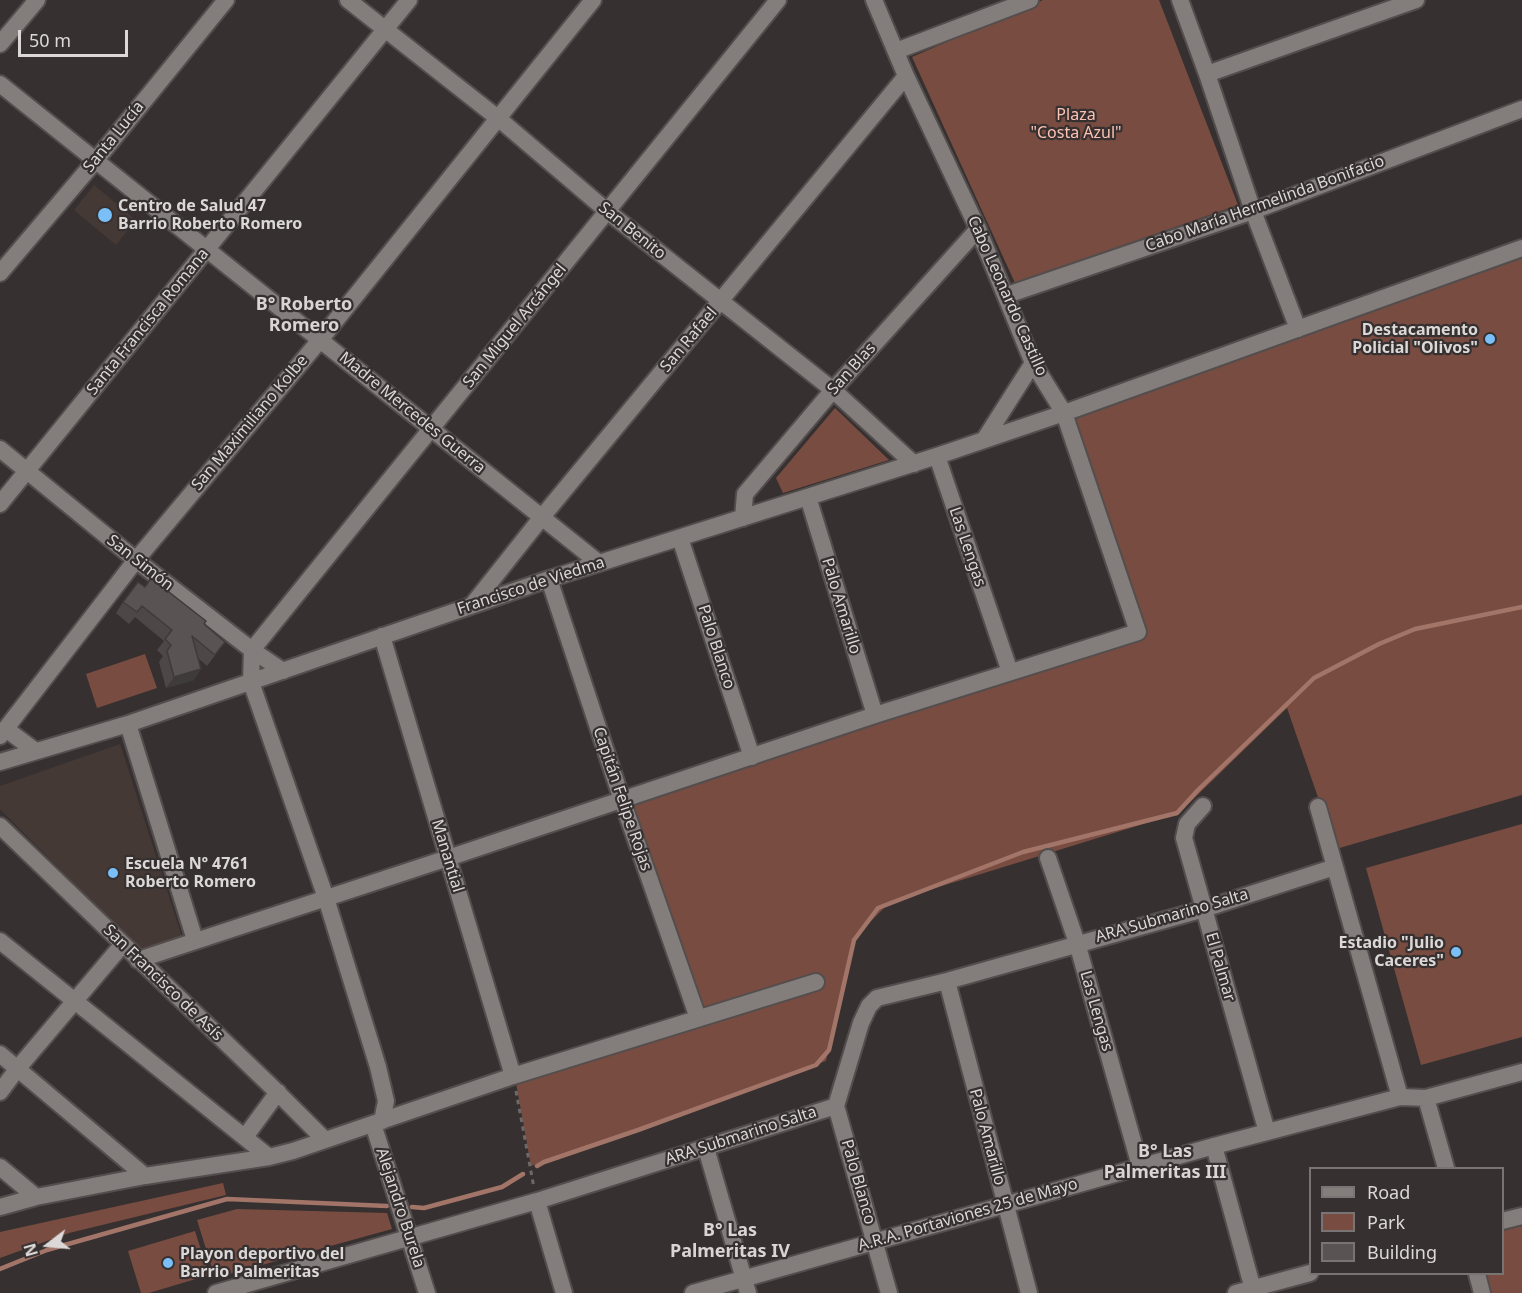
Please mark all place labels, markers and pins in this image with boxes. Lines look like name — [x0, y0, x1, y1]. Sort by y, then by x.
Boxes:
place label: Centro de Salud 47 Barrio Roberto Romero — [118, 196, 302, 234]
marker: Centro de Salud 47 Barrio Roberto Romero — [96, 206, 114, 224]
place label: Destacamento Policial "Olivos" — [1352, 320, 1478, 358]
marker: Destacamento Policial "Olivos" — [1483, 332, 1497, 346]
place label: Escuela Nº 4761 Roberto Romero — [125, 854, 256, 892]
marker: Escuela Nº 4761 Roberto Romero — [106, 866, 120, 880]
place label: Estadio "Julio Caceres" — [1339, 933, 1444, 971]
marker: Estadio "Julio Caceres" — [1449, 945, 1463, 959]
place label: Playon deportivo del Barrio Palmeritas — [180, 1244, 344, 1282]
marker: Playon deportivo del Barrio Palmeritas — [161, 1256, 175, 1270]

